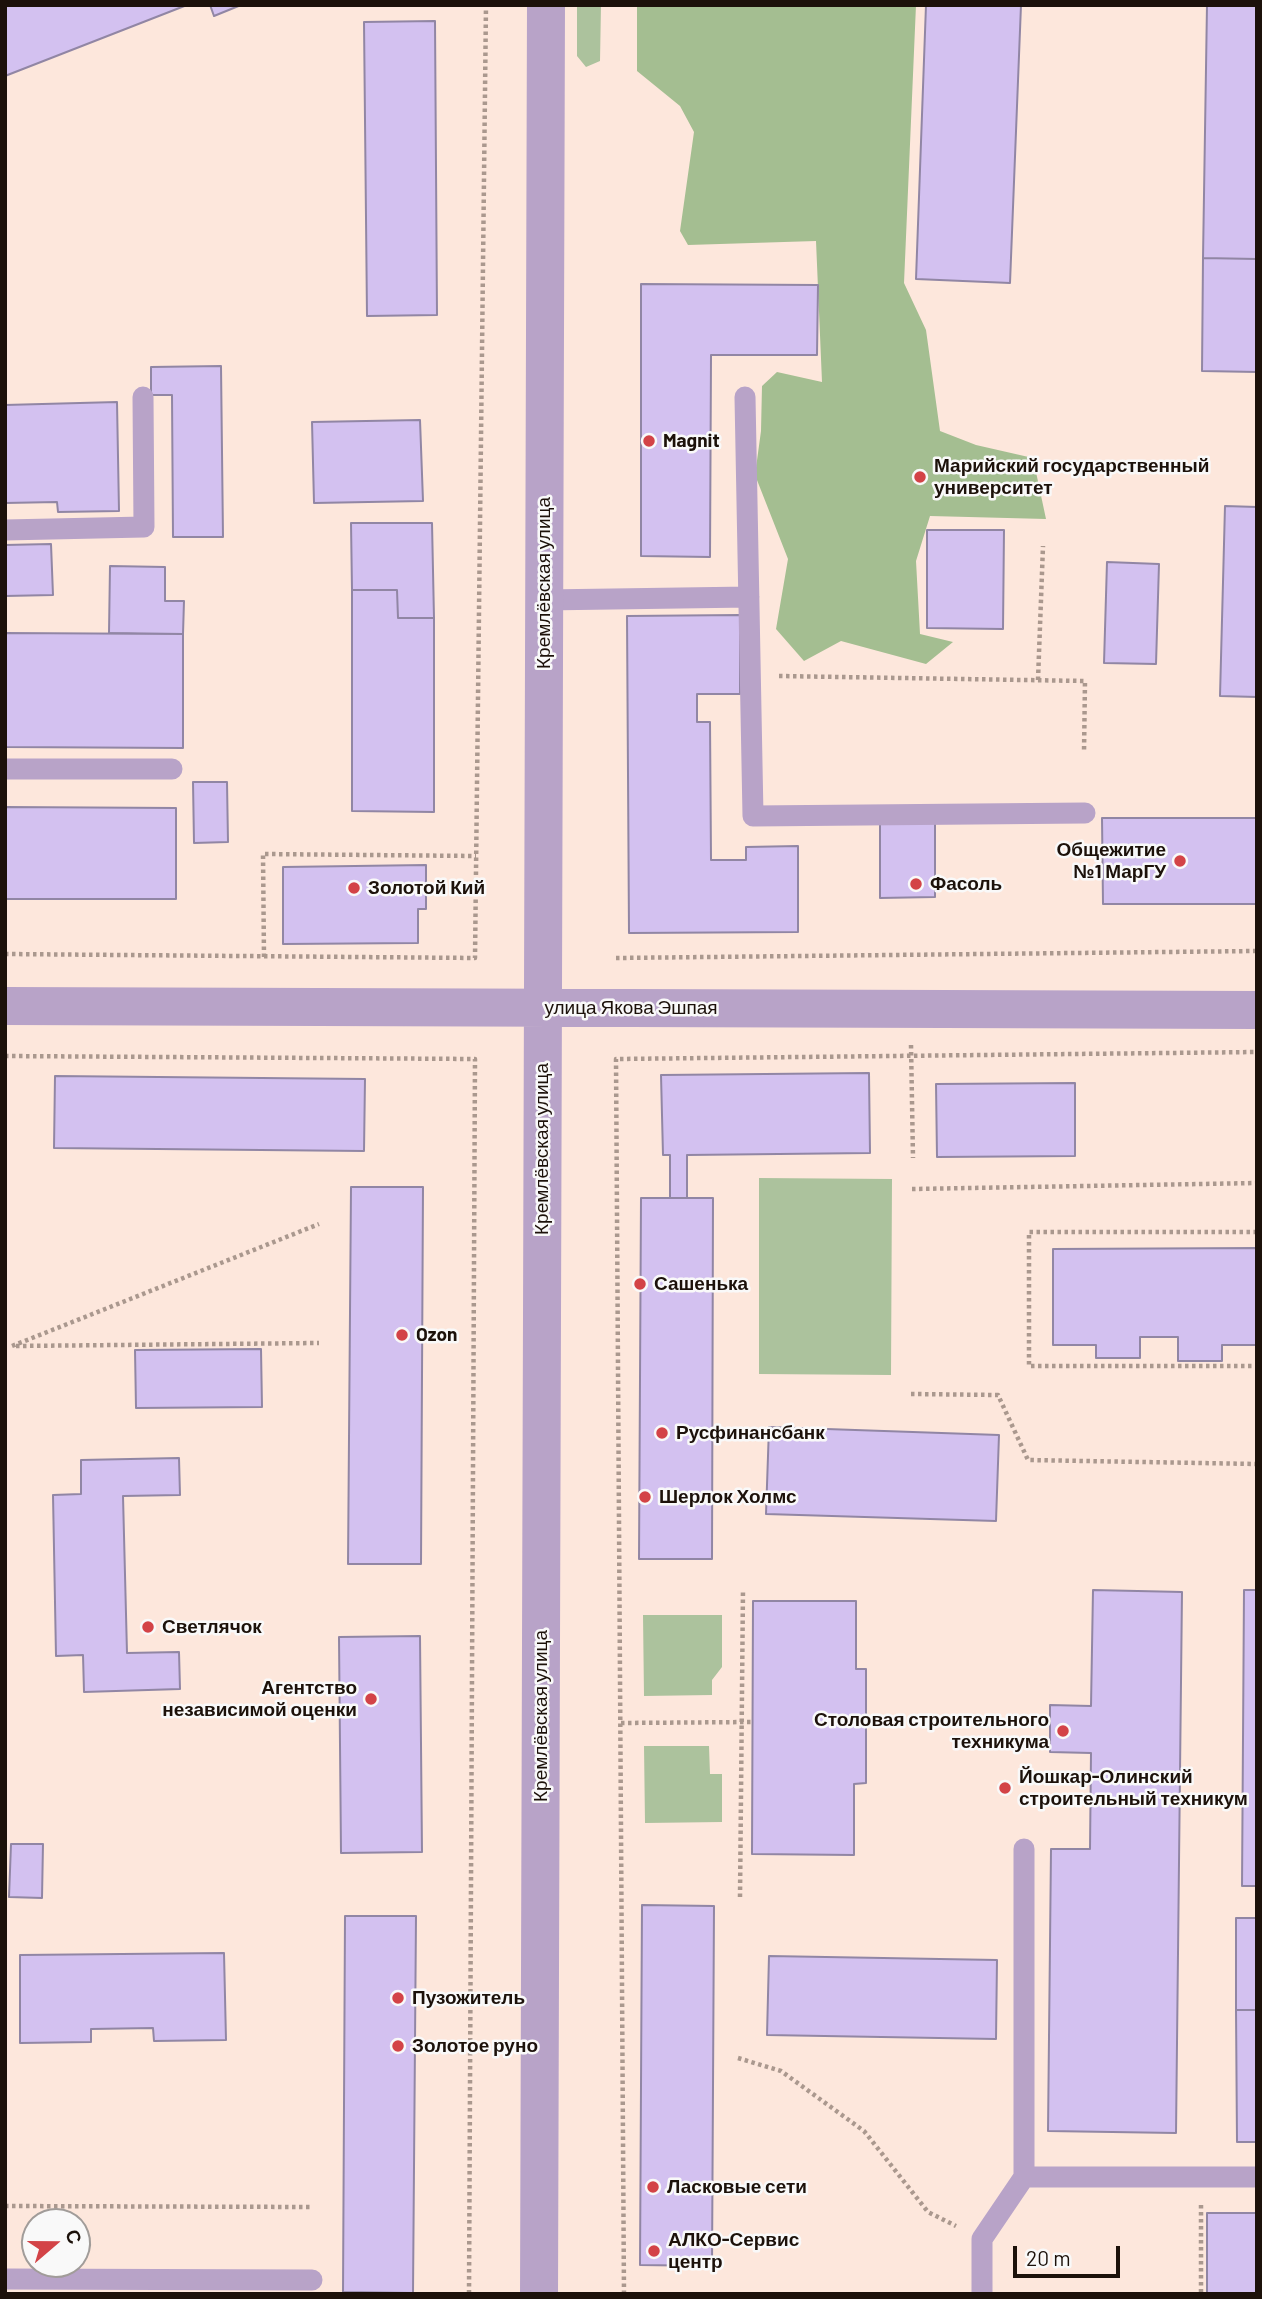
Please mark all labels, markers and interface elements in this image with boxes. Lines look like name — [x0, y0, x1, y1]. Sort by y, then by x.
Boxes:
place label: Magnit — [663, 430, 720, 452]
marker: Magnit — [641, 433, 657, 449]
place label: Марийский государственный университет — [934, 455, 1209, 499]
marker: Марийский государственный университет — [912, 469, 928, 485]
street label: Кремлёвская улица — [533, 497, 555, 669]
place label: Общежитие №1 МарГУ — [1056, 839, 1166, 883]
marker: Общежитие №1 МарГУ — [1172, 853, 1188, 869]
place label: Фасоль — [930, 873, 1002, 895]
marker: Фасоль — [908, 876, 924, 892]
place label: Золотой Кий — [368, 877, 485, 899]
marker: Золотой Кий — [346, 880, 362, 896]
street label: улица Якова Эшпая — [544, 997, 718, 1019]
street label: Кремлёвская улица — [531, 1063, 553, 1235]
place label: Сашенька — [654, 1273, 748, 1295]
marker: Сашенька — [632, 1276, 648, 1292]
place label: Ozon — [416, 1324, 458, 1346]
marker: Ozon — [394, 1327, 410, 1343]
place label: Русфинансбанк — [676, 1422, 825, 1444]
marker: Русфинансбанк — [654, 1425, 670, 1441]
place label: Шерлок Холмс — [659, 1486, 797, 1508]
marker: Шерлок Холмс — [637, 1489, 653, 1505]
place label: Светлячок — [162, 1616, 262, 1638]
marker: Светлячок — [140, 1619, 156, 1635]
street label: Кремлёвская улица — [530, 1630, 552, 1802]
place label: Агентство независимой оценки — [162, 1677, 357, 1721]
marker: Агентство независимой оценки — [363, 1691, 379, 1707]
place label: Столовая строительного техникума — [814, 1709, 1049, 1753]
marker: Столовая строительного техникума — [1055, 1723, 1071, 1739]
place label: Йошкар-Олинский строительный техникум — [1019, 1766, 1248, 1810]
marker: Йошкар-Олинский строительный техникум — [997, 1780, 1013, 1796]
place label: Пузожитель — [412, 1987, 525, 2009]
marker: Пузожитель — [390, 1990, 406, 2006]
place label: Золотое руно — [412, 2035, 538, 2057]
marker: Золотое руно — [390, 2038, 406, 2054]
place label: Ласковые сети — [667, 2176, 807, 2198]
marker: Ласковые сети — [645, 2179, 661, 2195]
north arrow — [21, 2208, 91, 2278]
text: С — [61, 2226, 87, 2247]
place label: АЛКО-Сервис центр — [668, 2229, 799, 2273]
scale bar — [1017, 2232, 1124, 2276]
marker: АЛКО-Сервис центр — [646, 2243, 662, 2259]
text: 20 m — [1026, 2245, 1071, 2270]

